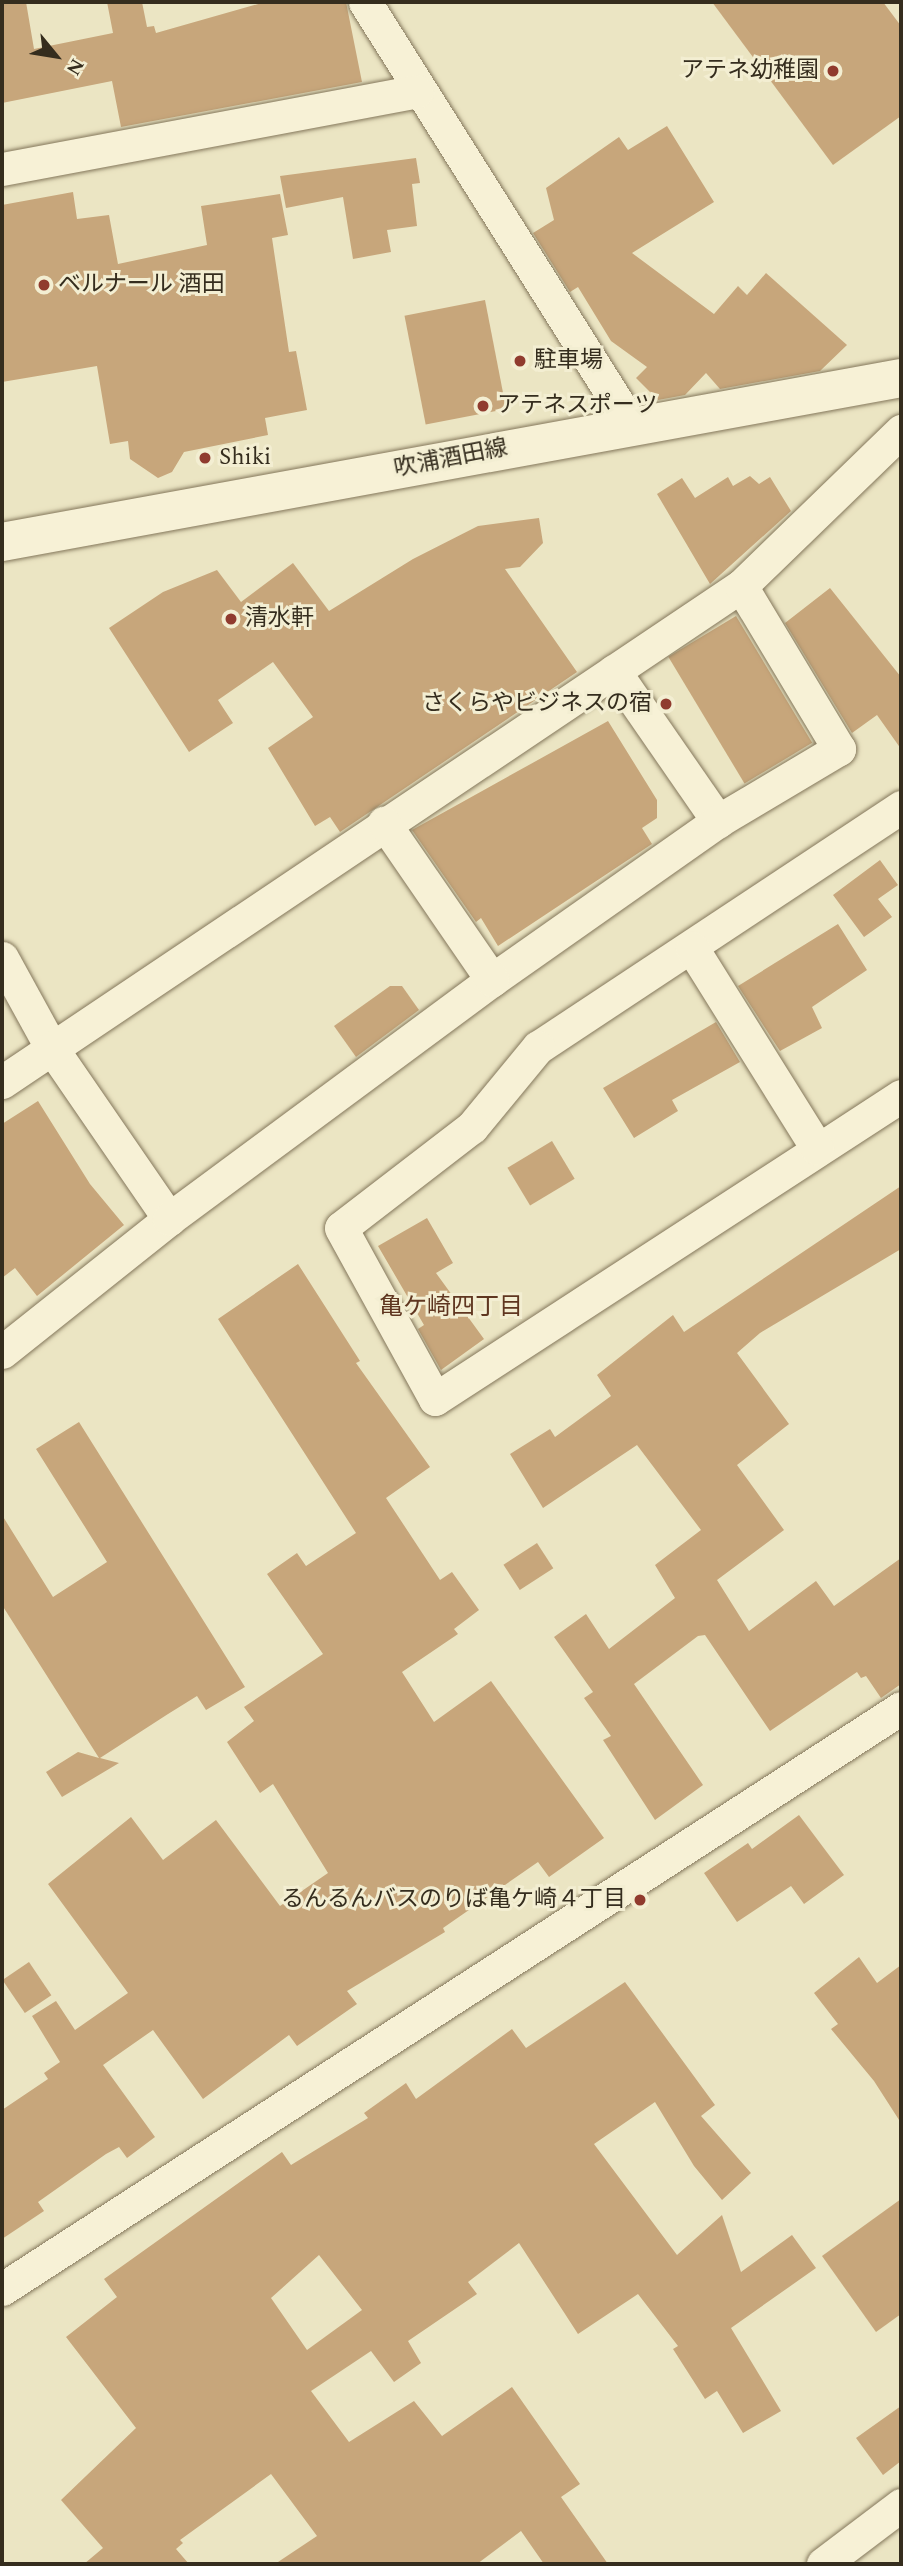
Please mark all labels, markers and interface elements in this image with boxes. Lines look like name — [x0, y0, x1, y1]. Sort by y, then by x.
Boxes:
north arrow — [21, 21, 91, 91]
text: N — [58, 53, 91, 81]
place label: アテネ幼稚園 — [681, 57, 819, 85]
marker: アテネ幼稚園 — [825, 63, 841, 79]
place label: ベルナール 酒田 — [58, 271, 225, 299]
marker: ベルナール 酒田 — [36, 277, 52, 293]
place label: 駐車場 — [534, 347, 603, 375]
marker: 駐車場 — [512, 353, 528, 369]
place label: アテネスポーツ — [497, 392, 658, 420]
marker: アテネスポーツ — [475, 398, 491, 414]
street label: 吹浦酒田線 — [392, 434, 510, 484]
place label: Shiki — [219, 444, 271, 472]
marker: Shiki — [197, 450, 213, 466]
place label: 清水軒 — [245, 605, 314, 633]
marker: 清水軒 — [223, 611, 239, 627]
place label: さくらやビジネスの宿 — [422, 690, 652, 718]
marker: さくらやビジネスの宿 — [658, 696, 674, 712]
district label: 亀ケ崎四丁目 — [379, 1294, 523, 1322]
place label: るんるんバスのりば亀ケ崎４丁目 — [281, 1886, 626, 1914]
marker: るんるんバスのりば亀ケ崎４丁目 — [632, 1892, 648, 1908]

